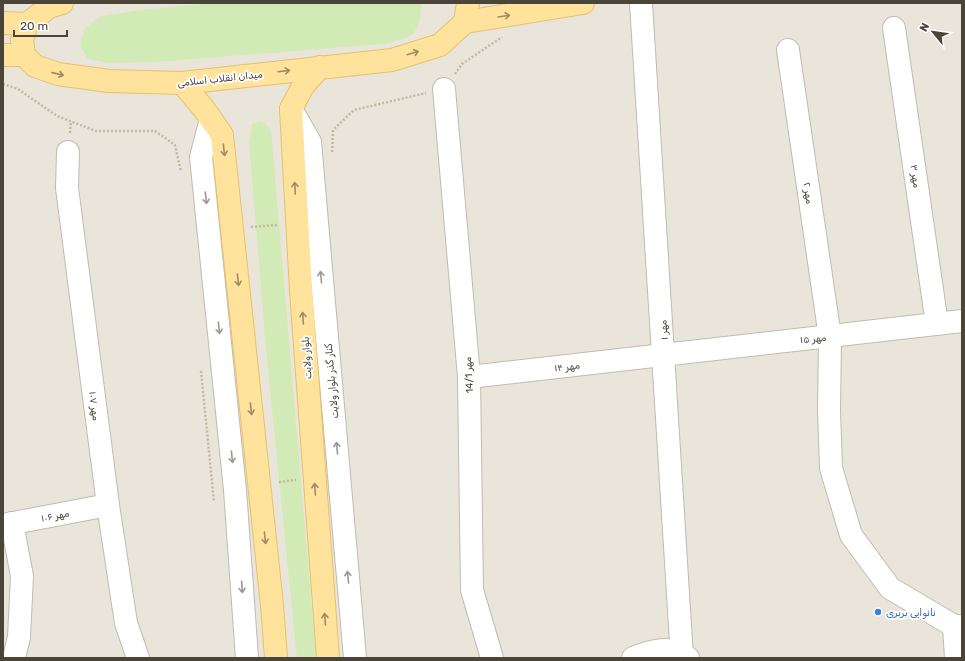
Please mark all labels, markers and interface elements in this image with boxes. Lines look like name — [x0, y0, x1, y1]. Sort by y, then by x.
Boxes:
scale bar — [14, 12, 67, 38]
one-way arrow — [497, 12, 510, 20]
north arrow — [913, 12, 953, 52]
text: 20 m — [20, 19, 48, 33]
text: N — [917, 21, 932, 34]
one-way arrow — [406, 49, 419, 56]
one-way arrow — [277, 67, 290, 75]
street label: میدان انقلاب اسلامی — [177, 68, 264, 89]
one-way arrow — [51, 70, 64, 78]
one-way arrow — [220, 143, 228, 156]
street label: مهر ۳ — [907, 164, 923, 189]
one-way arrow — [292, 182, 299, 195]
street label: مهر ۲ — [801, 182, 816, 205]
one-way arrow — [202, 191, 210, 204]
one-way arrow — [318, 270, 325, 283]
one-way arrow — [234, 273, 241, 286]
one-way arrow — [300, 312, 307, 325]
street label: مهر ۱ — [657, 319, 671, 340]
one-way arrow — [215, 321, 223, 334]
street label: مهر ۱۵ — [799, 332, 827, 346]
street label: بلوار ولایت — [300, 336, 314, 380]
street label: کنار گذر بلوار ولایت — [323, 342, 341, 419]
street label: مهر 14/1 — [462, 356, 476, 393]
street label: مهر ۱۴ — [554, 359, 581, 375]
street label: مهر ۱۰۷ — [86, 391, 102, 422]
one-way arrow — [248, 402, 255, 415]
one-way arrow — [333, 442, 340, 455]
one-way arrow — [228, 450, 235, 463]
one-way arrow — [312, 483, 319, 496]
street label: مهر ۱۰۶ — [40, 507, 71, 525]
one-way arrow — [261, 531, 269, 544]
one-way arrow — [345, 571, 352, 584]
one-way arrow — [239, 580, 246, 593]
marker: نانوایی بربری — [873, 607, 883, 617]
place label: نانوایی بربری — [886, 607, 936, 619]
one-way arrow — [321, 613, 328, 626]

